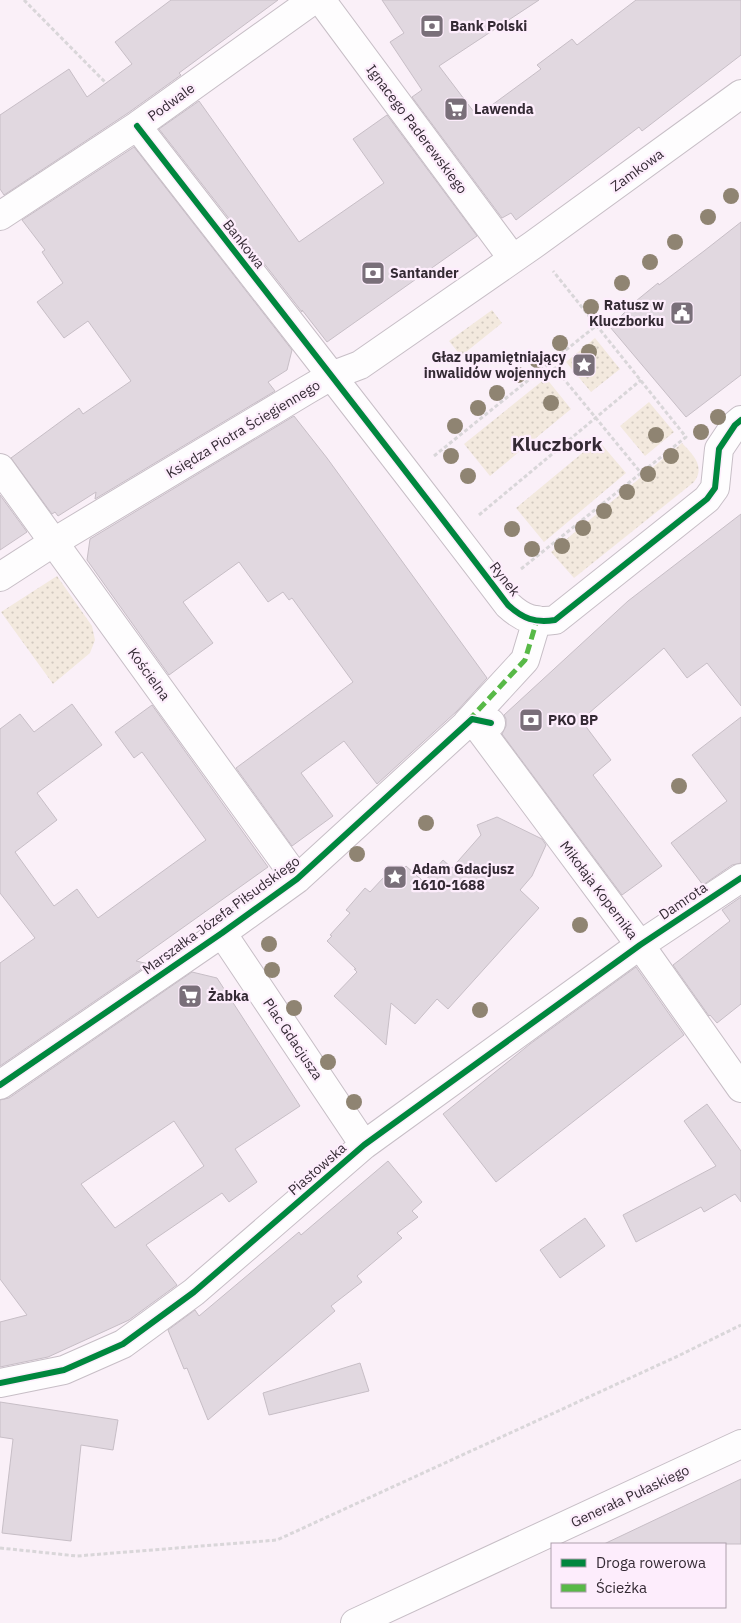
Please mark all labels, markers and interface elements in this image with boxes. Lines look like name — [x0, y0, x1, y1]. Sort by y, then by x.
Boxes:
bank icon: Bank Polski — [419, 13, 445, 39]
place label: Bank Polski — [450, 17, 527, 35]
street label: Ignacego Paderewskiego — [363, 61, 472, 197]
street label: Podwale — [144, 79, 198, 125]
supermarket icon: Lawenda — [443, 96, 469, 122]
place label: Lawenda — [474, 100, 534, 118]
street label: Zamkowa — [607, 145, 667, 195]
street label: Bankowa — [219, 216, 269, 273]
bank icon: Santander — [360, 260, 386, 286]
place label: Santander — [390, 264, 459, 282]
place label: Ratusz w Kluczborku — [589, 296, 664, 330]
public building icon: Ratusz w Kluczborku — [669, 300, 695, 326]
place label: Głaz upamiętniający inwalidów wojennych — [424, 348, 567, 382]
place icon: Głaz upamiętniający inwalidów wojennych — [571, 352, 597, 378]
street label: Księdza Piotra Ściegiennego — [162, 375, 323, 482]
district label: Kluczbork — [512, 432, 602, 456]
street label: Rynek — [486, 558, 524, 600]
street label: Kościelna — [124, 644, 174, 704]
bank icon: PKO BP — [518, 707, 544, 733]
place label: PKO BP — [548, 711, 598, 729]
street label: Mikołaja Kopernika — [556, 837, 642, 943]
street label: Marszałka Józefa Piłsudskiego — [139, 852, 303, 978]
place label: Adam Gdacjusz 1610-1688 — [412, 860, 514, 894]
place icon: Adam Gdacjusz 1610-1688 — [382, 864, 408, 890]
street label: Damrota — [655, 878, 711, 924]
supermarket icon: Żabka — [177, 983, 203, 1009]
place label: Żabka — [208, 987, 249, 1005]
street label: Plac Gdacjusza — [259, 995, 327, 1084]
street label: Piastowska — [284, 1139, 350, 1199]
street label: Generała Pułaskiego — [568, 1461, 692, 1531]
legend — [551, 1543, 726, 1608]
text: Droga rowerowa — [596, 1553, 706, 1572]
text: Ścieżka — [596, 1578, 647, 1597]

